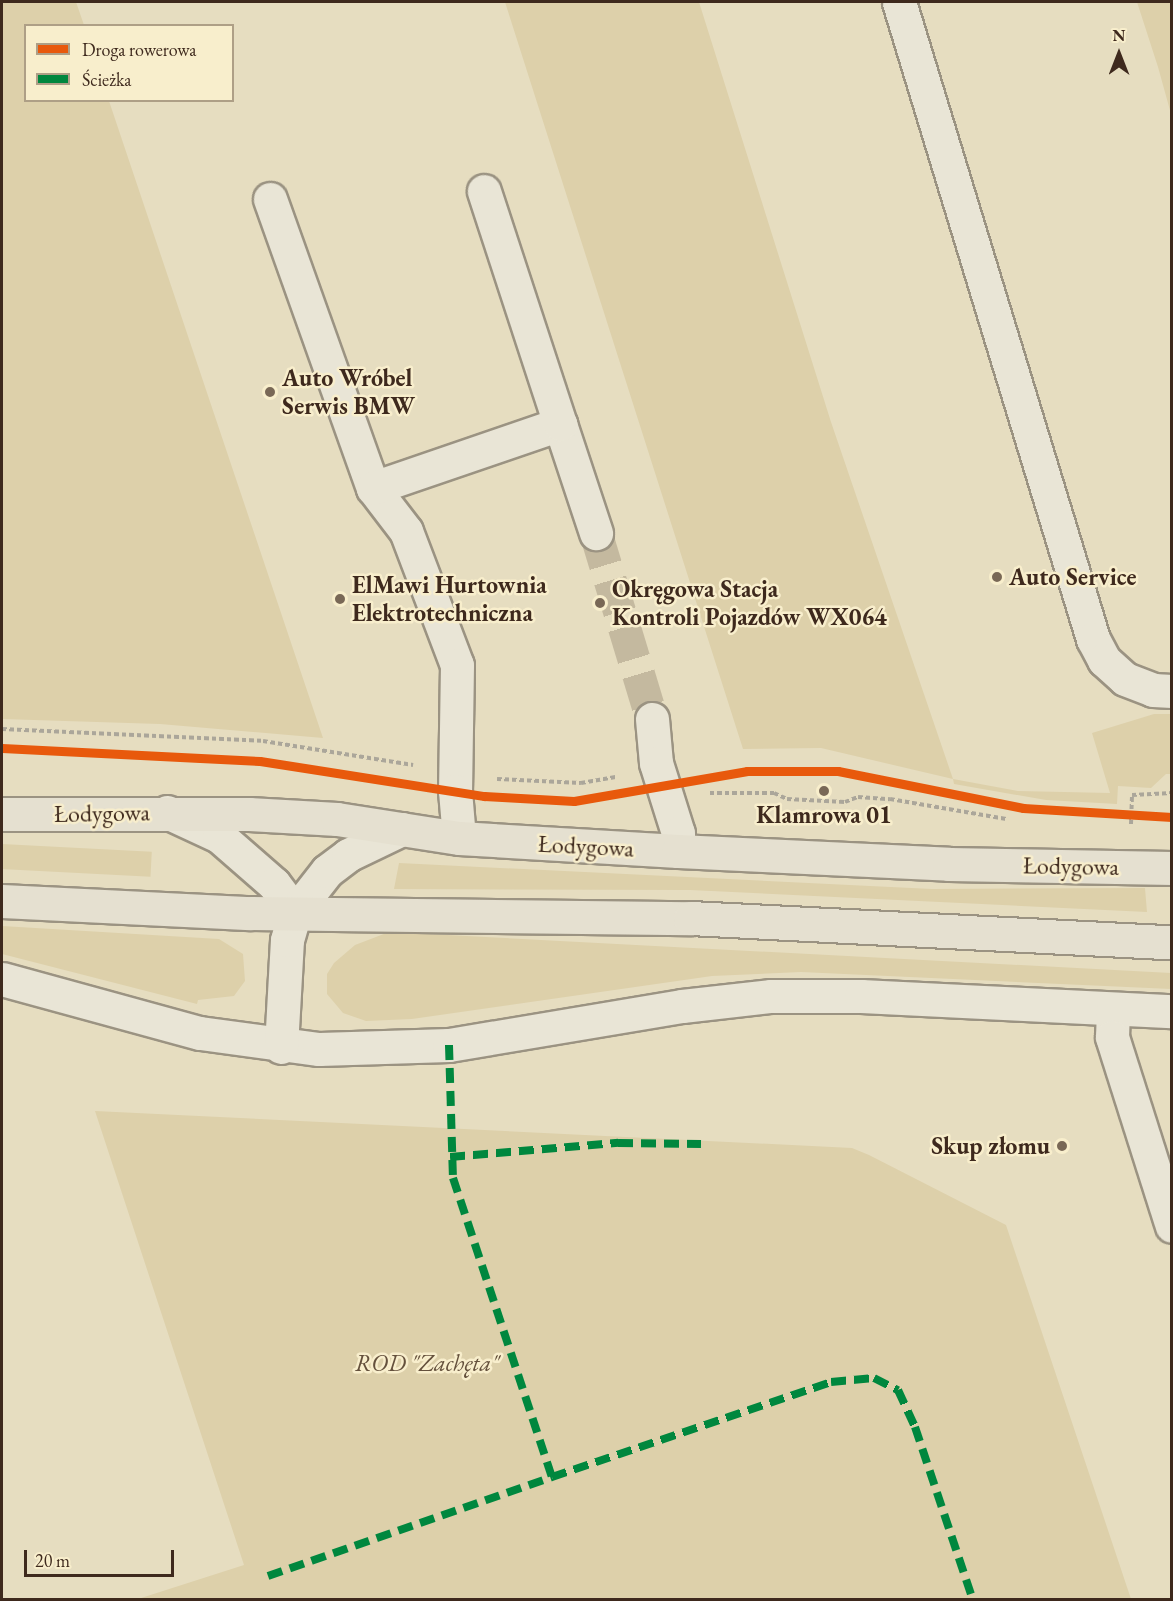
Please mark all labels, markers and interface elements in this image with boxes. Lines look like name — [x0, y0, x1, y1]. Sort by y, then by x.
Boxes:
legend — [24, 24, 234, 102]
north arrow — [1089, 24, 1149, 84]
text: N — [1113, 25, 1125, 46]
text: Droga rowerowa — [82, 38, 197, 61]
text: Ścieżka — [82, 68, 132, 91]
place label: Auto Wróbel Serwis BMW — [282, 364, 415, 420]
marker: Auto Wróbel Serwis BMW — [263, 385, 277, 399]
place label: Auto Service — [1009, 563, 1137, 591]
marker: Auto Service — [990, 570, 1004, 584]
place label: ElMawi Hurtownia Elektrotechniczna — [352, 571, 547, 627]
place label: Okręgowa Stacja Kontroli Pojazdów WX064 — [612, 575, 887, 631]
marker: ElMawi Hurtownia Elektrotechniczna — [333, 592, 347, 606]
marker: Okręgowa Stacja Kontroli Pojazdów WX064 — [593, 596, 607, 610]
marker: Klamrowa 01 — [817, 784, 831, 798]
street label: Łodygowa — [54, 798, 150, 828]
place label: Klamrowa 01 — [756, 801, 892, 829]
street label: Łodygowa — [537, 829, 635, 863]
street label: Łodygowa — [1023, 851, 1119, 881]
place label: Skup złomu — [931, 1132, 1050, 1160]
marker: Skup złomu — [1055, 1139, 1069, 1153]
park label: ROD "Zachęta" — [355, 1349, 499, 1377]
scale bar — [27, 1538, 177, 1576]
text: 20 m — [35, 1549, 70, 1572]

